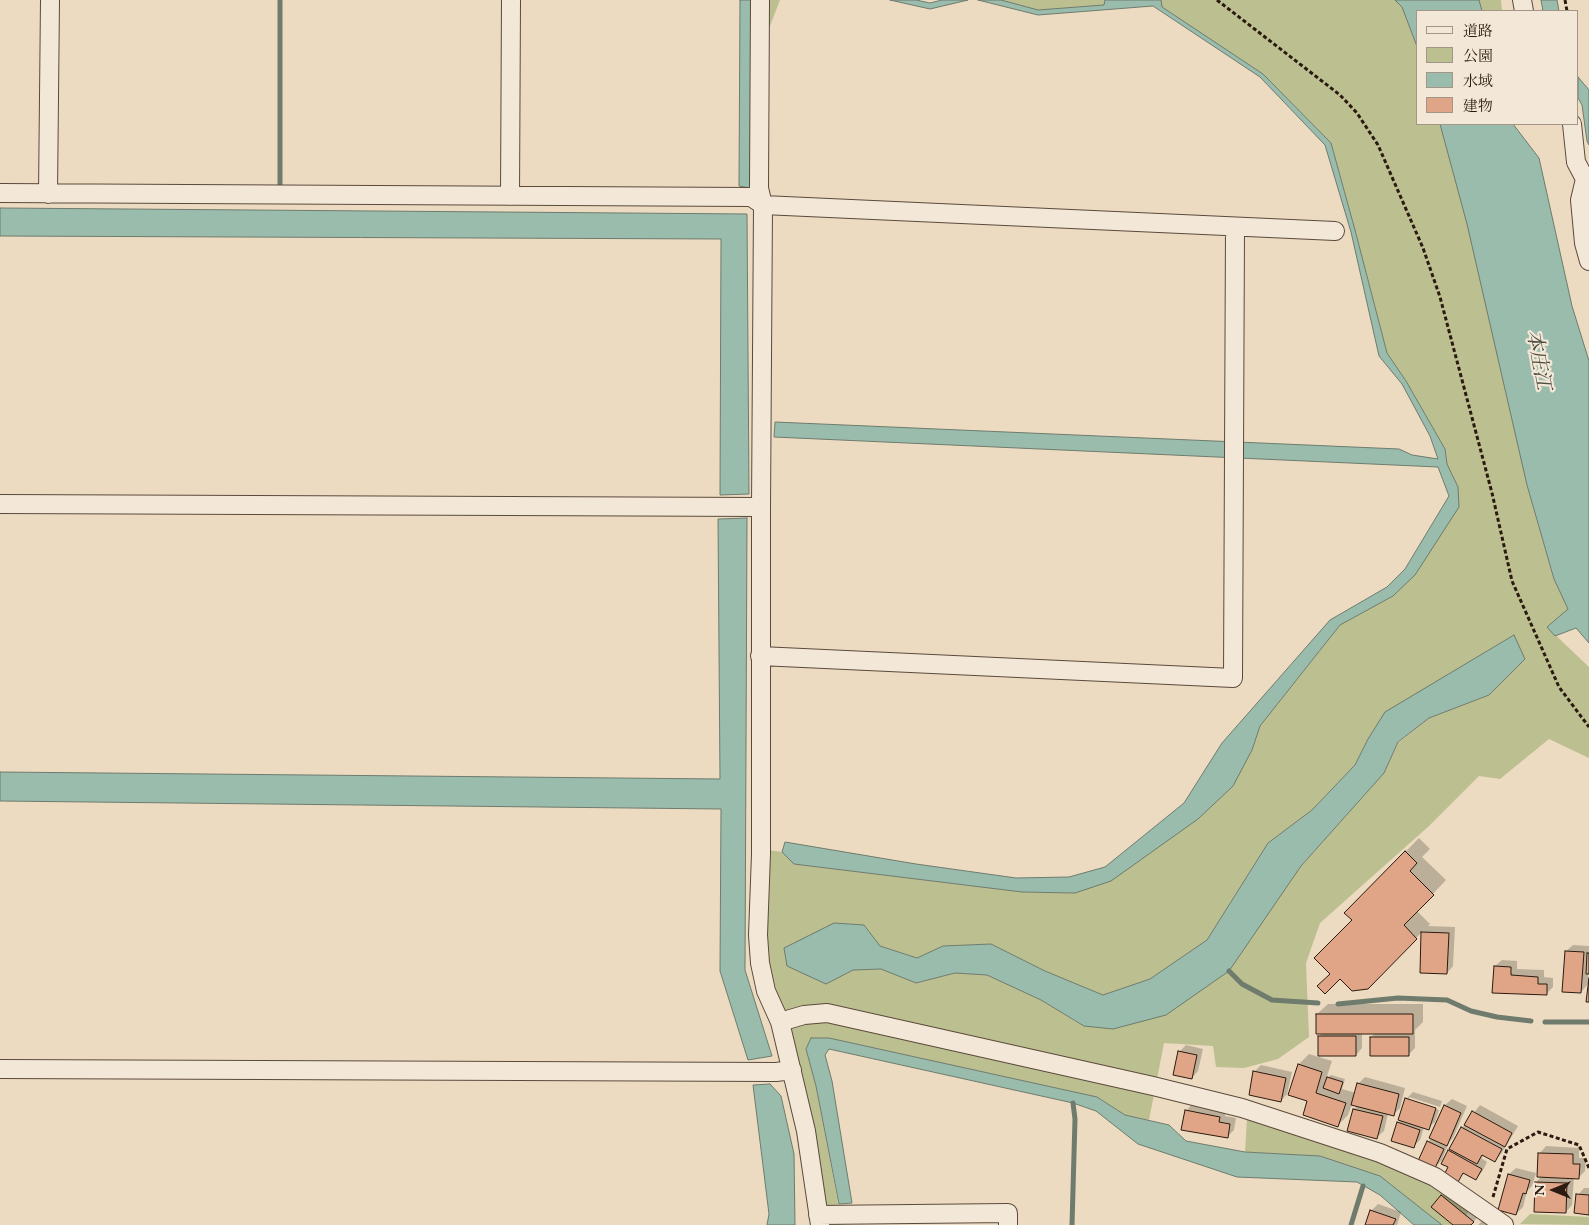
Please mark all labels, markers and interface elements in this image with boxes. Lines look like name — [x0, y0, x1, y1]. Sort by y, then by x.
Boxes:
legend — [1416, 10, 1579, 125]
text: 道路 — [1463, 21, 1493, 40]
text: 公園 — [1463, 46, 1493, 65]
text: 水域 — [1463, 71, 1493, 90]
text: 建物 — [1463, 96, 1493, 115]
water label: 本庄江 — [1521, 328, 1555, 392]
north arrow — [1529, 1165, 1579, 1215]
text: N — [1530, 1184, 1548, 1196]

